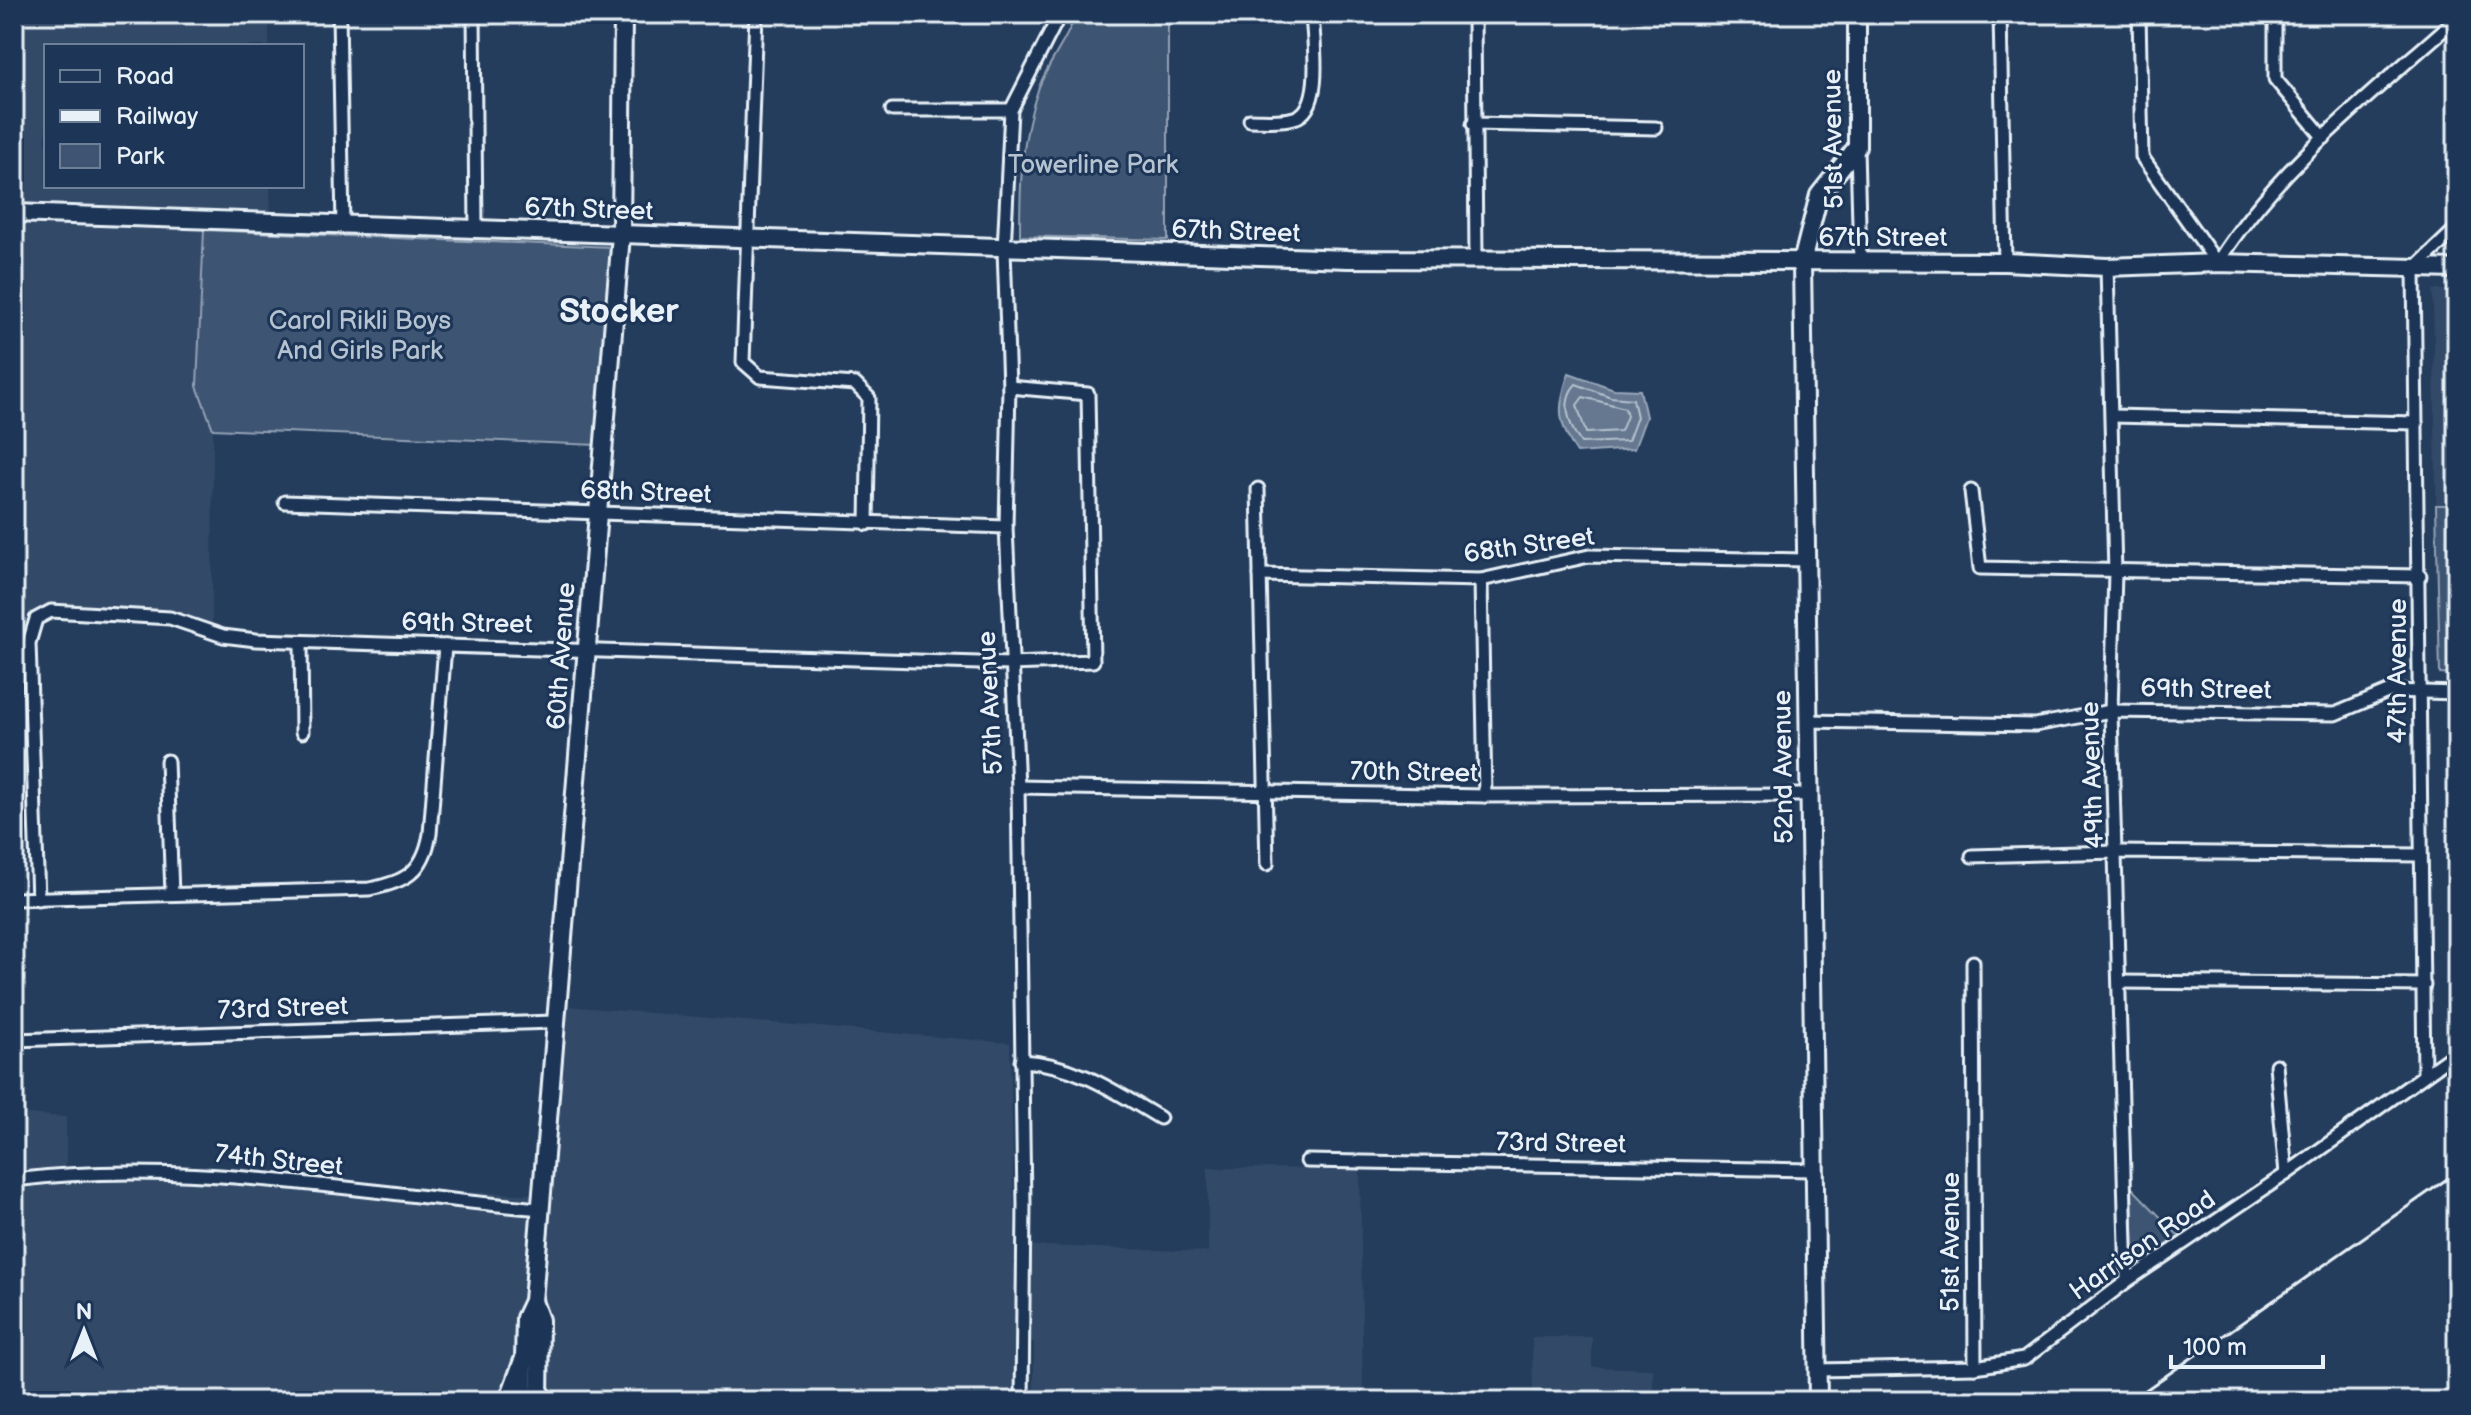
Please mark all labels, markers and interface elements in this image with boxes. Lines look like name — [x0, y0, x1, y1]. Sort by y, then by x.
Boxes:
legend — [44, 44, 304, 188]
text: Road — [116, 62, 174, 91]
street label: 51st Avenue — [1817, 69, 1851, 209]
text: Railway — [116, 102, 198, 131]
text: Park — [116, 142, 164, 171]
park label: Towerline Park — [1008, 150, 1179, 181]
street label: 67th Street — [524, 192, 654, 228]
street label: 67th Street — [1171, 214, 1301, 250]
street label: 67th Street — [1819, 223, 1947, 254]
district label: Stocker — [559, 291, 679, 332]
park label: Carol Rikli Boys And Girls Park — [269, 306, 451, 367]
street label: 68th Street — [580, 475, 712, 511]
street label: 68th Street — [1462, 522, 1596, 570]
street label: 60th Avenue — [541, 581, 583, 731]
street label: 47th Avenue — [2383, 598, 2414, 744]
street label: 69th Street — [401, 607, 533, 641]
street label: 57th Avenue — [972, 630, 1010, 776]
street label: 69th Street — [2140, 673, 2272, 707]
street label: 52nd Avenue — [1767, 690, 1801, 844]
street label: 49th Avenue — [2075, 701, 2111, 849]
street label: 70th Street — [1350, 756, 1478, 790]
street label: 73rd Street — [217, 991, 349, 1027]
street label: 73rd Street — [1496, 1127, 1626, 1161]
street label: 74th Street — [213, 1139, 345, 1183]
street label: 51st Avenue — [1936, 1172, 1967, 1312]
street label: Harrison Road — [2064, 1184, 2222, 1308]
north arrow — [44, 1291, 124, 1371]
text: N — [76, 1299, 92, 1326]
scale bar — [2171, 1319, 2323, 1369]
text: 100 m — [2183, 1333, 2247, 1362]

